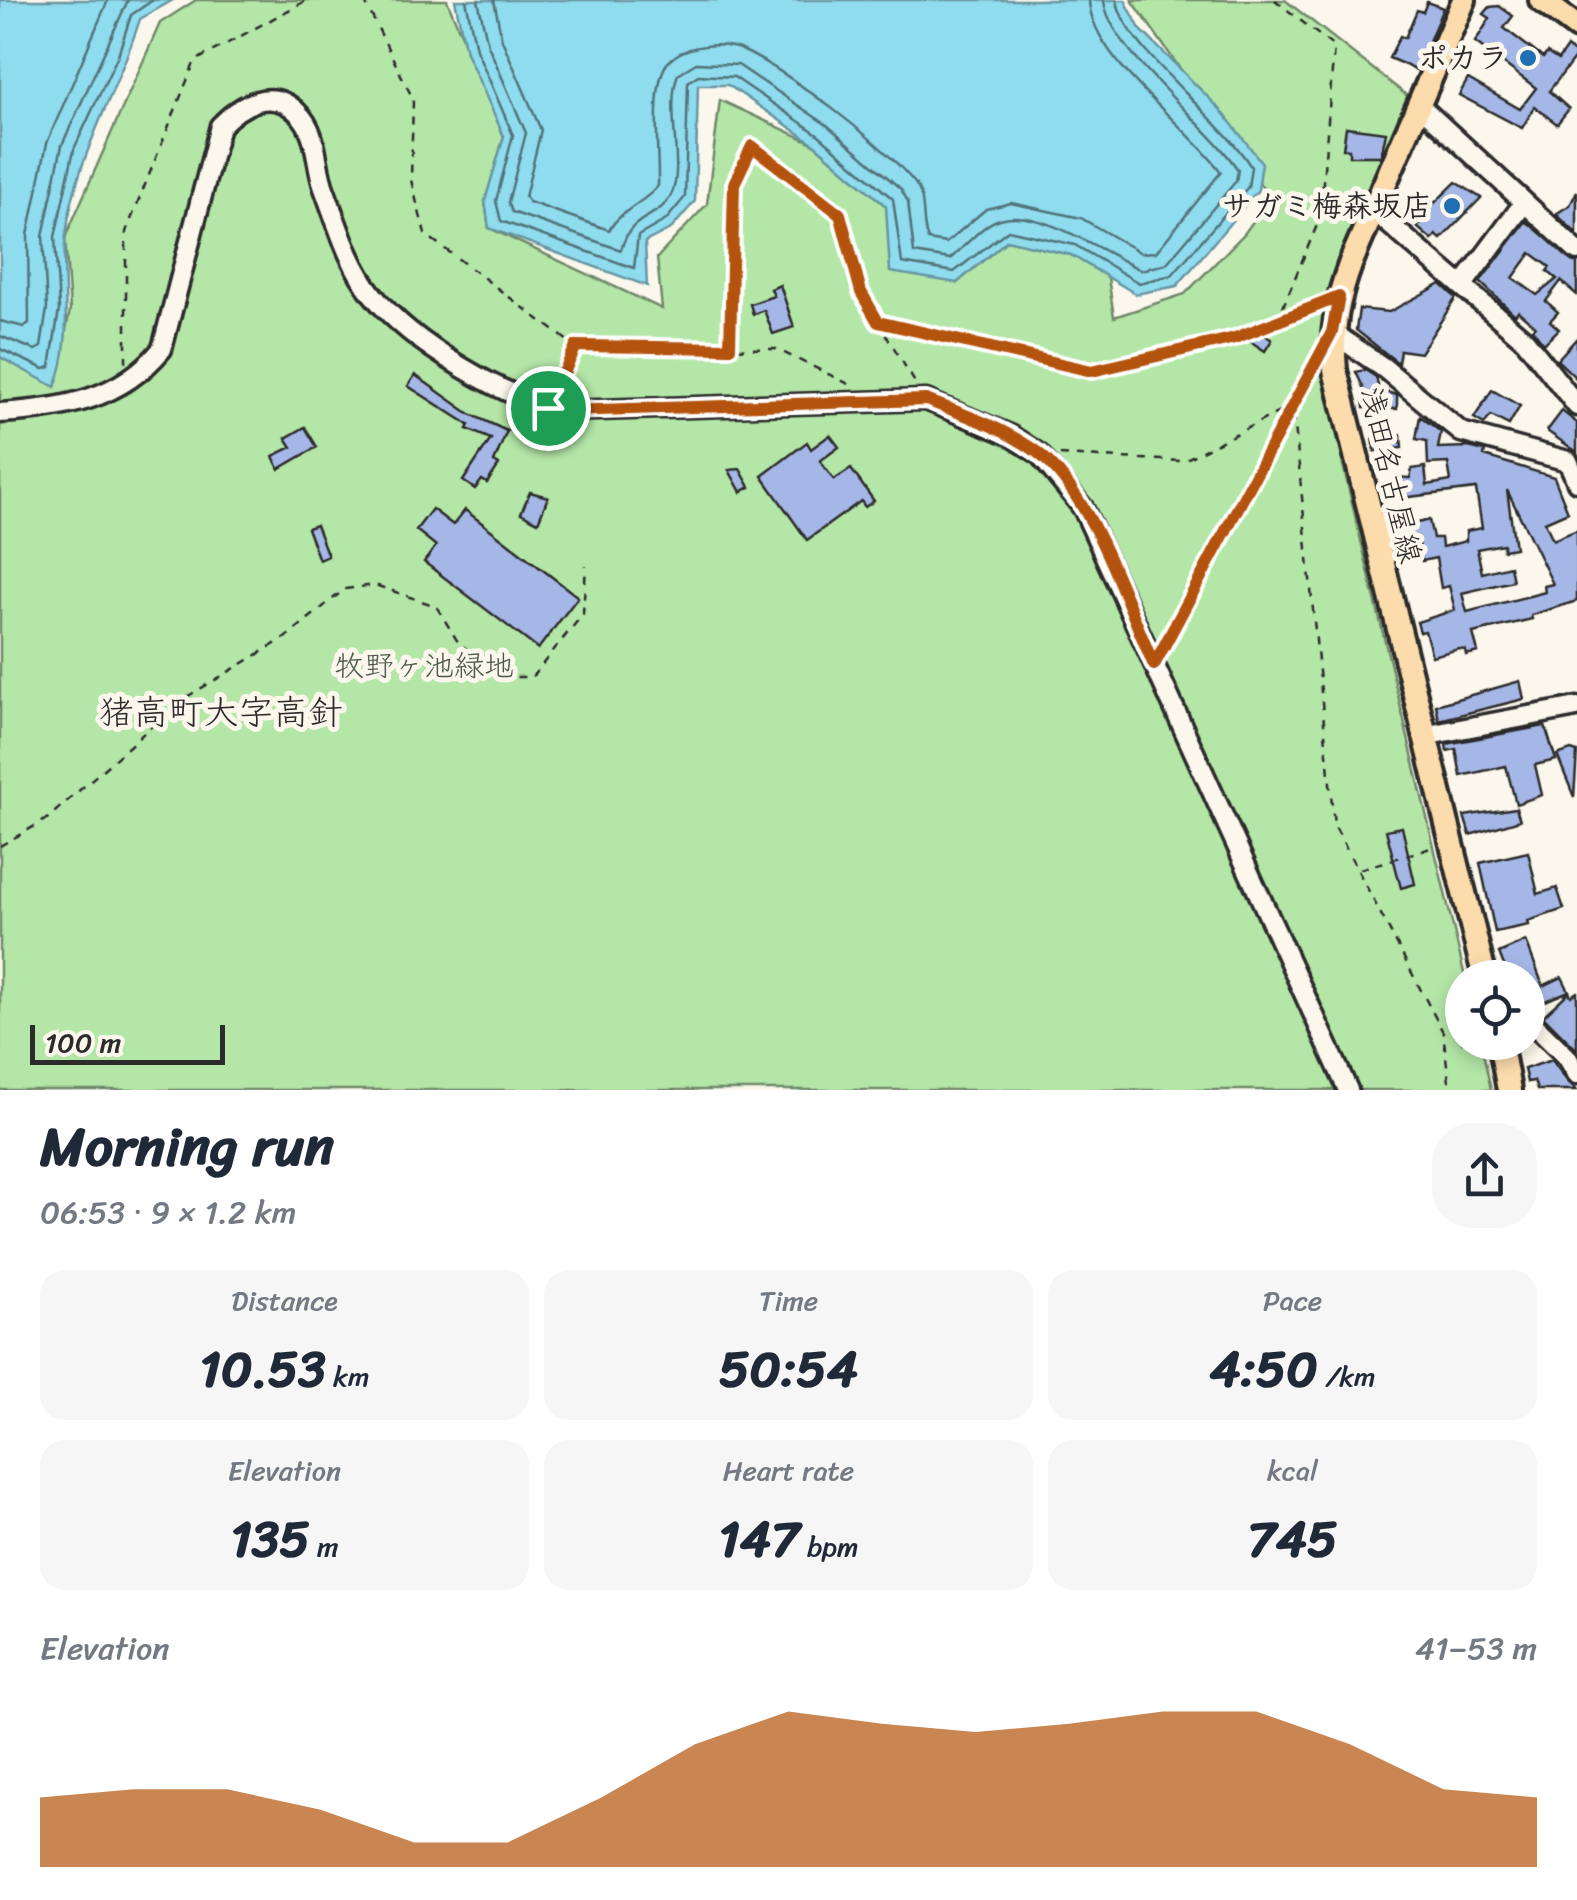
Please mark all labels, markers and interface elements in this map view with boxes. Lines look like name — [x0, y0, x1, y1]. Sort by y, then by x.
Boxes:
place label: ポカラ — [1418, 31, 1508, 85]
marker: ポカラ — [1517, 47, 1539, 69]
place label: サガミ梅森坂店 — [1222, 179, 1432, 233]
marker: サガミ梅森坂店 — [1441, 195, 1463, 217]
pin — [506, 366, 591, 451]
icon: arrive — [521, 381, 576, 436]
street label: 浅田名古屋線 — [1344, 381, 1438, 569]
park label: 牧野ヶ池緑地 — [334, 639, 514, 693]
district label: 猪高町大字高針 — [98, 681, 344, 743]
map controls — [1445, 960, 1545, 1060]
button: locate — [1445, 960, 1545, 1060]
text: 100 m — [45, 1018, 121, 1067]
scale bar — [30, 1020, 225, 1064]
text: Morning run — [40, 1098, 334, 1195]
button: share — [1432, 1123, 1537, 1228]
text: 06:53 · 9 × 1.2 km — [40, 1184, 296, 1241]
text: Distance — [231, 1276, 338, 1325]
text: Time — [759, 1276, 818, 1325]
text: Pace — [1263, 1276, 1322, 1325]
text: 10.53 — [200, 1325, 326, 1414]
text: 50:54 — [719, 1325, 858, 1414]
text: 4:50 — [1209, 1325, 1318, 1414]
text: km — [326, 1352, 369, 1401]
text: /km — [1318, 1352, 1376, 1401]
text: Elevation — [228, 1446, 341, 1495]
text: Heart rate — [723, 1446, 854, 1495]
text: kcal — [1267, 1446, 1318, 1495]
text: 135 — [230, 1495, 310, 1584]
text: 147 — [718, 1495, 800, 1584]
text: 745 — [1247, 1495, 1338, 1584]
text: m — [310, 1522, 339, 1571]
text: bpm — [800, 1522, 859, 1571]
text: Elevation — [40, 1620, 170, 1677]
text: 41–53 m — [1415, 1620, 1537, 1677]

